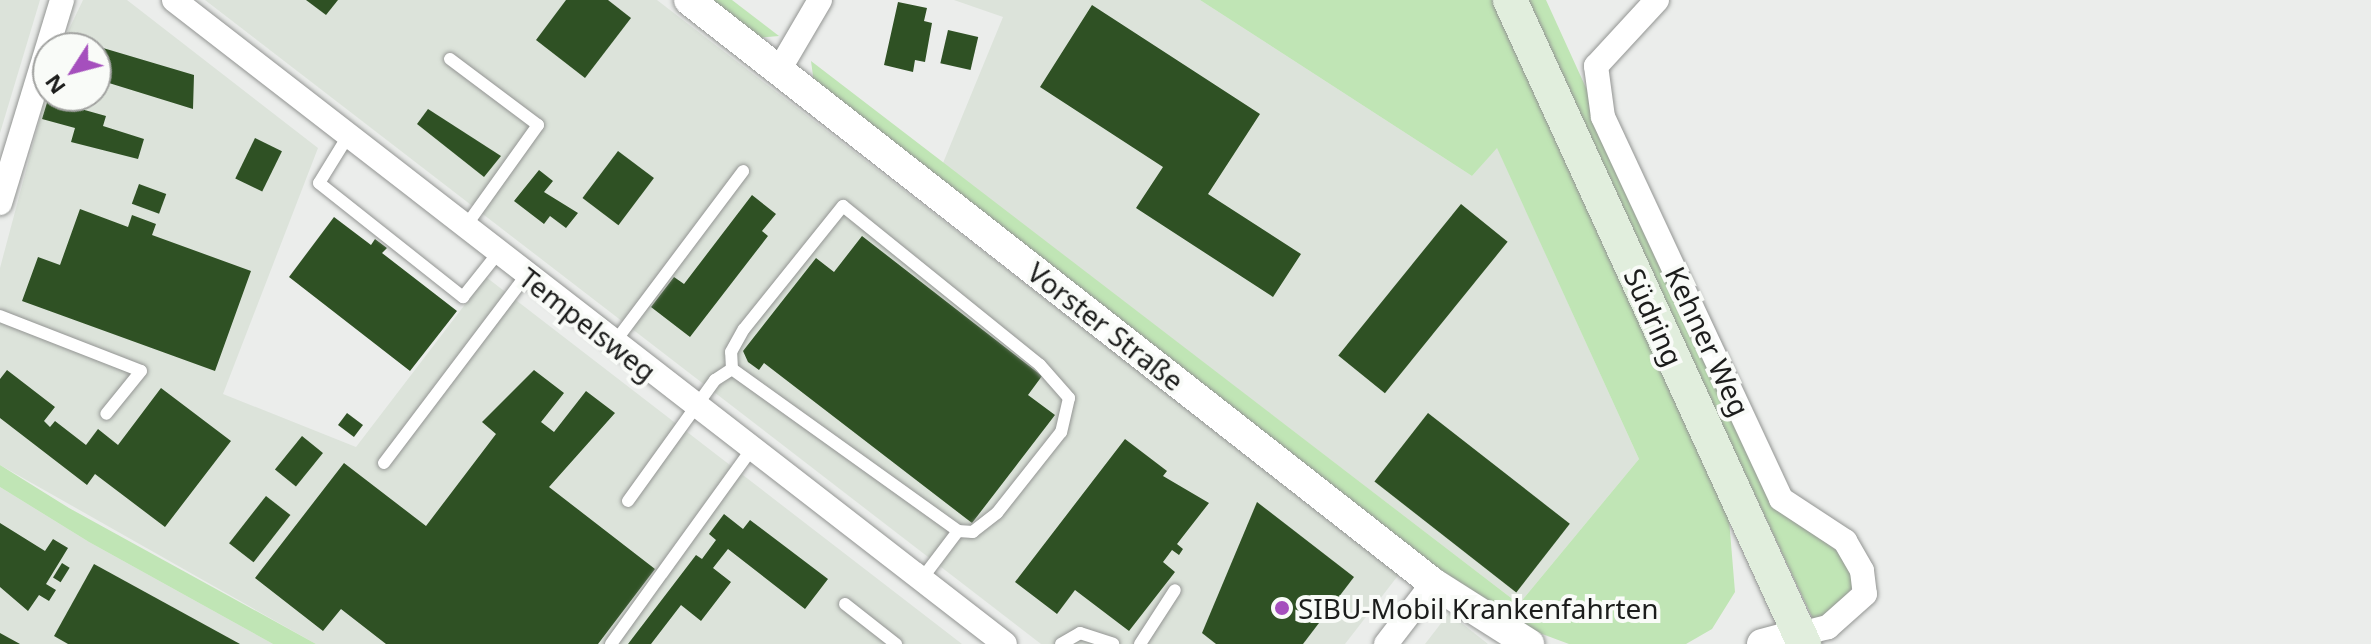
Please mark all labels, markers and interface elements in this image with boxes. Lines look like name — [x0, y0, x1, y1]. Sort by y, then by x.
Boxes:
north arrow — [32, 32, 112, 112]
text: N — [37, 69, 72, 101]
street label: Vorster Straße — [1021, 255, 1191, 397]
street label: Tempelsweg — [513, 260, 663, 388]
street label: Kehner Weg — [1659, 261, 1757, 421]
street label: Südring — [1618, 263, 1690, 371]
place label: SIBU-Mobil Krankenfahrten — [1298, 591, 1659, 625]
marker: SIBU-Mobil Krankenfahrten — [1273, 599, 1291, 617]

